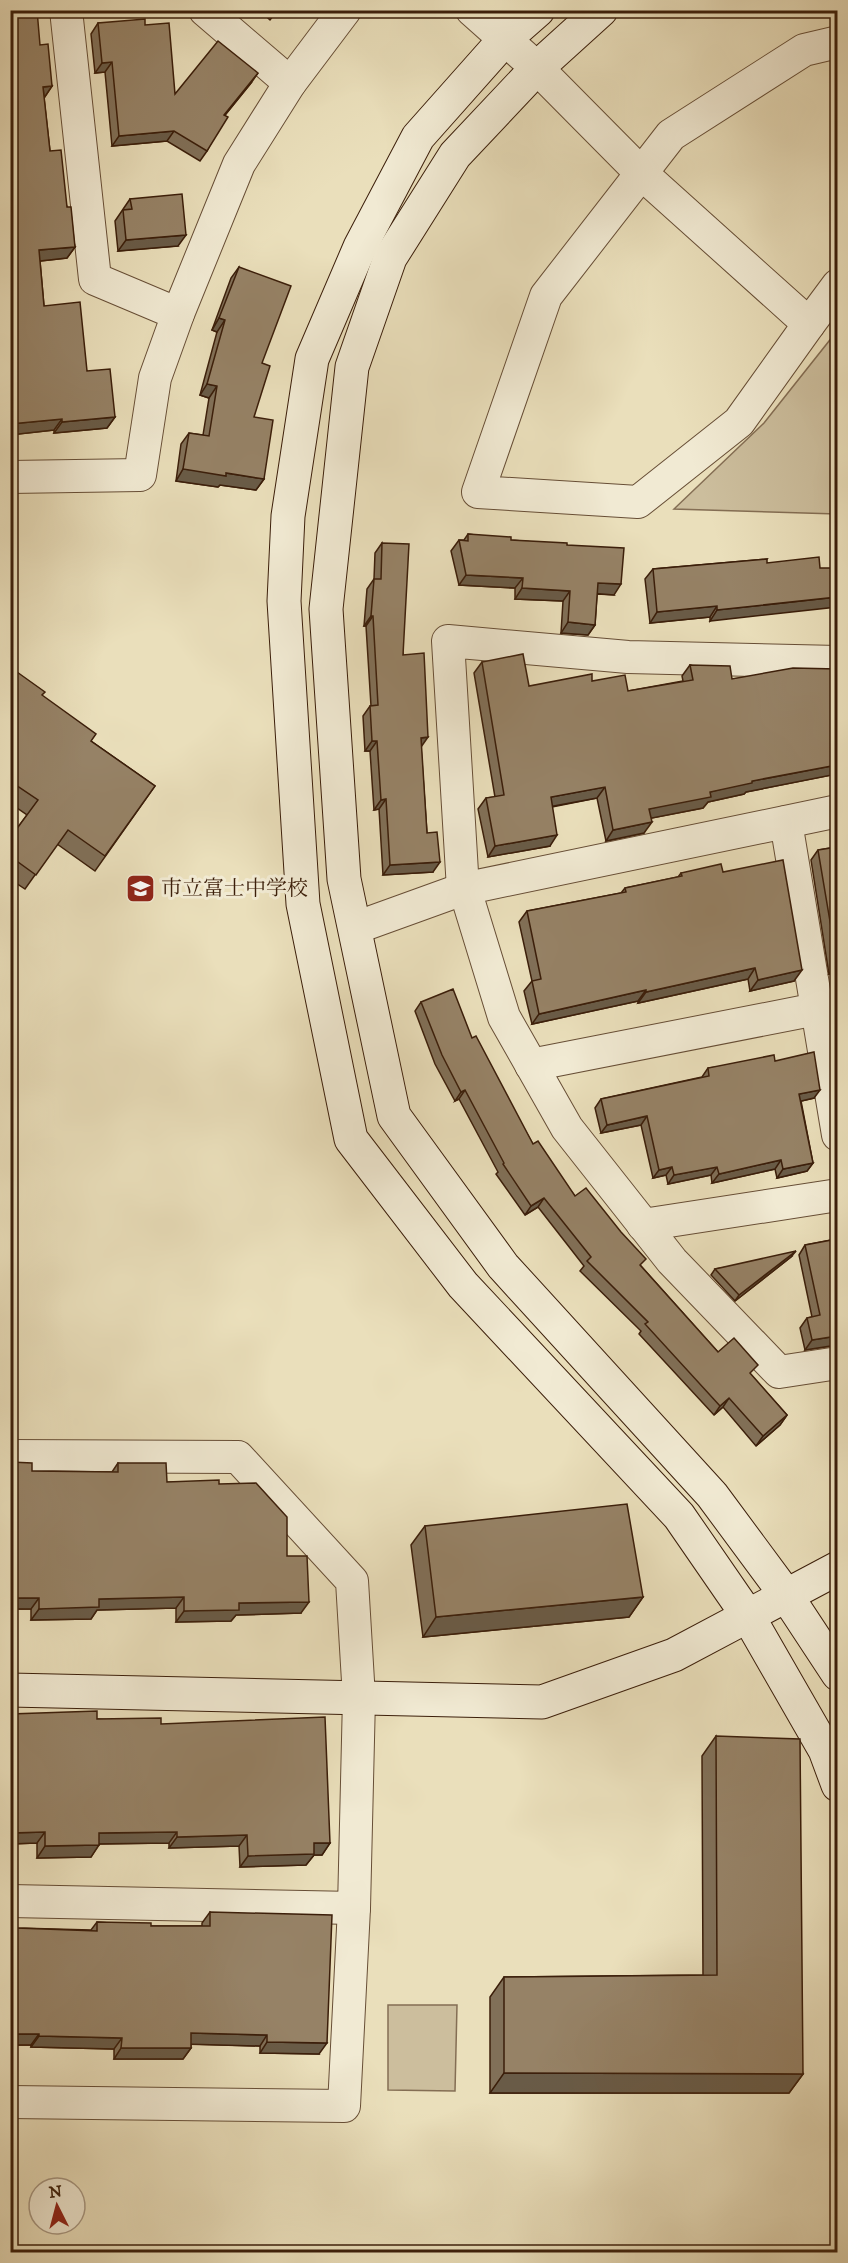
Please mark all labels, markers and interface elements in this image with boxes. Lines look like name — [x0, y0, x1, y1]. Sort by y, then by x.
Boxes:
school or university icon: 市立富士中学校 — [124, 873, 156, 905]
place label: 市立富士中学校 — [161, 876, 308, 902]
north arrow — [27, 2176, 87, 2236]
text: N — [48, 2181, 63, 2203]

